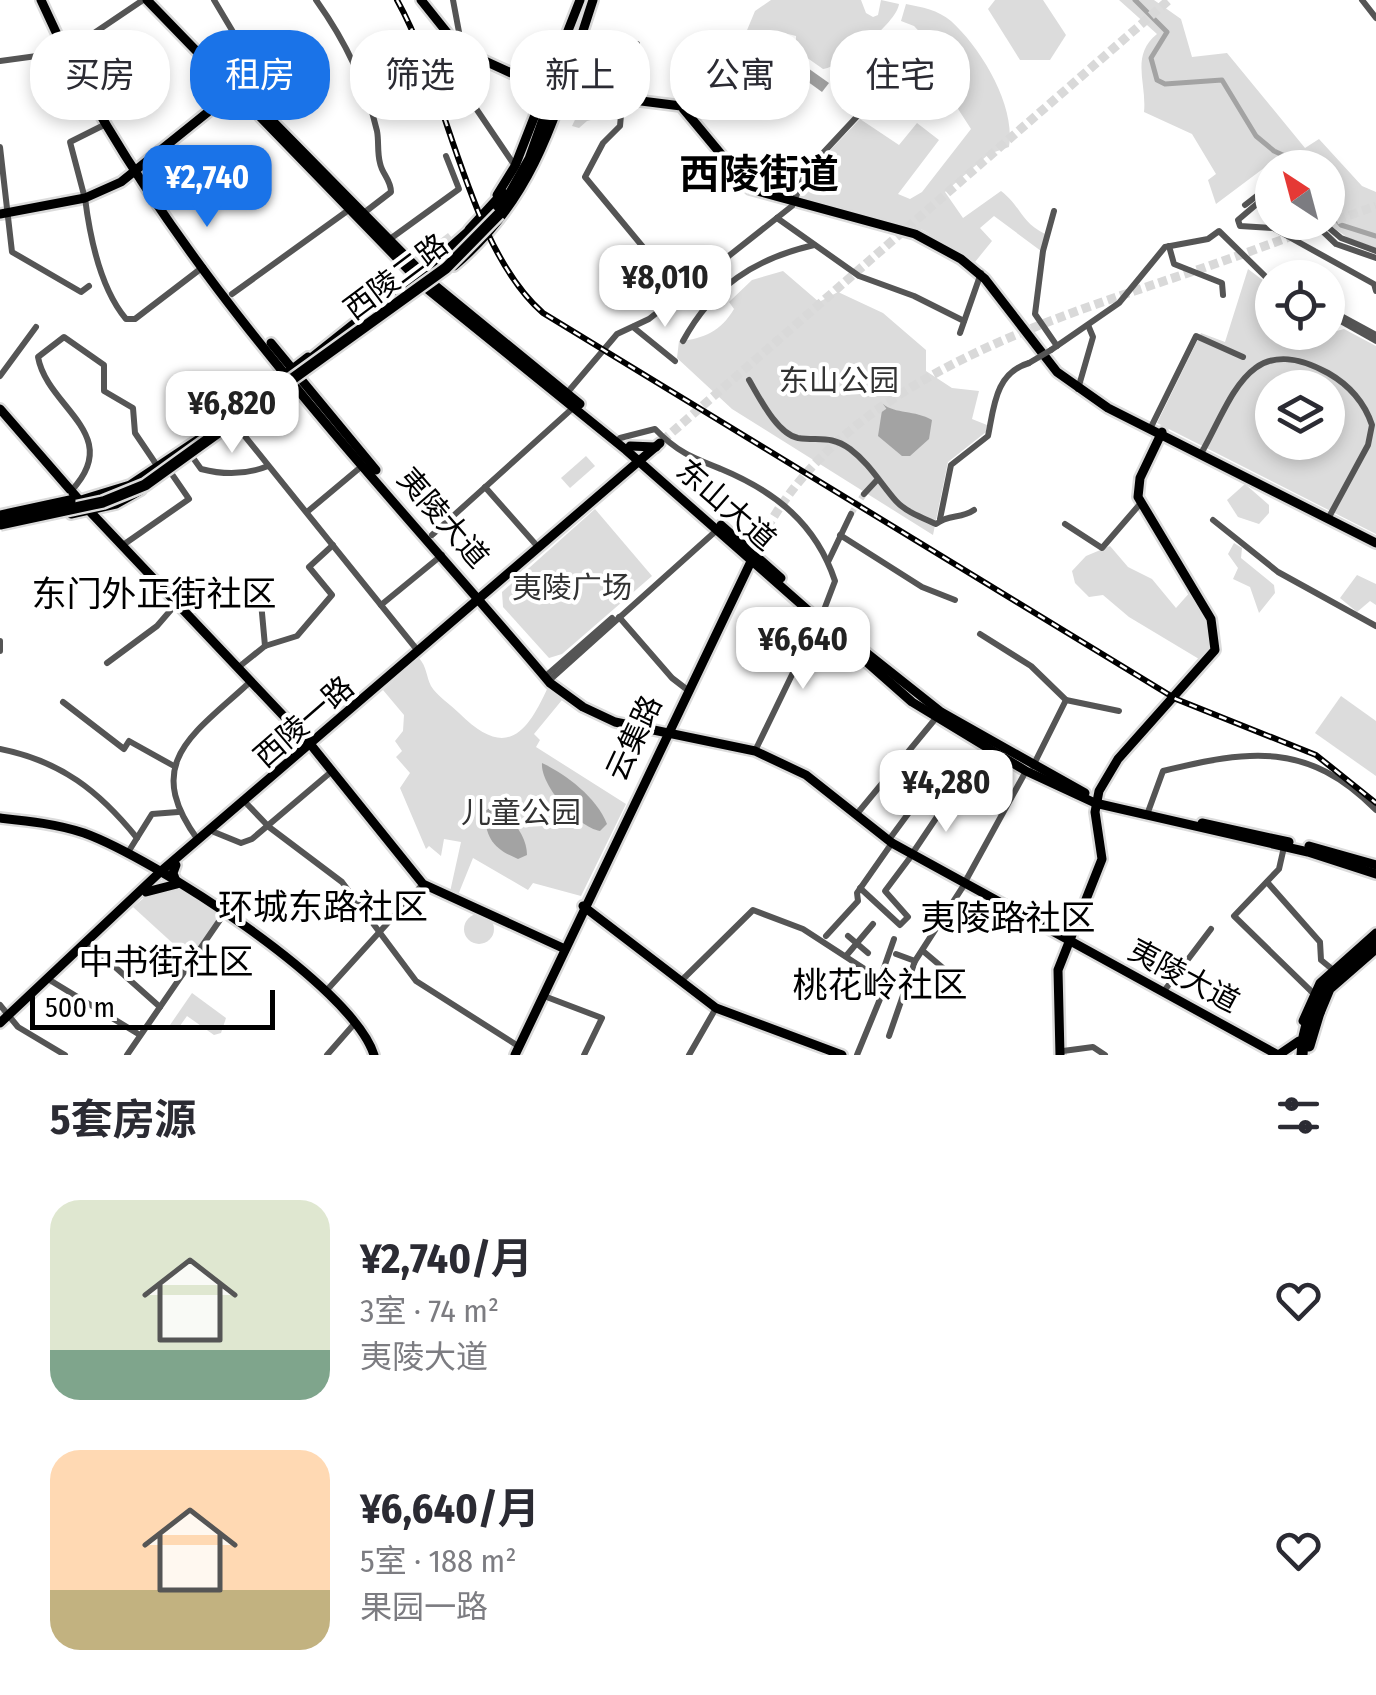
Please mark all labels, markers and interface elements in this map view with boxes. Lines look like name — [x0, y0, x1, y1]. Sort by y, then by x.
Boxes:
chip: 买房 — [30, 30, 170, 120]
chip: 租房 — [190, 30, 330, 120]
chip: 筛选 — [350, 30, 490, 120]
chip: 新上 — [510, 30, 650, 120]
chip: 公寓 — [670, 30, 810, 120]
chip: 住宅 — [830, 30, 970, 120]
pin: ¥2,740 — [126, 145, 288, 230]
north arrow — [1255, 150, 1345, 240]
map controls — [1255, 150, 1345, 460]
district label: 西陵街道 — [679, 151, 839, 199]
text: ¥2,740 — [165, 158, 249, 196]
street label: 西陵二路 — [337, 227, 455, 327]
pin: ¥8,010 — [584, 245, 746, 330]
text: ¥8,010 — [621, 258, 709, 296]
button: locate — [1255, 260, 1345, 350]
park label: 东山公园 — [779, 363, 899, 399]
button: layers — [1255, 370, 1345, 460]
pin: ¥6,820 — [151, 371, 313, 456]
text: ¥6,820 — [188, 384, 276, 422]
street label: 东山大道 — [669, 452, 783, 558]
street label: 夷陵大道 — [390, 461, 496, 575]
park label: 夷陵广场 — [512, 570, 632, 606]
district label: 东门外正街社区 — [31, 573, 277, 615]
pin: ¥6,640 — [722, 607, 884, 692]
text: ¥6,640 — [758, 620, 848, 658]
street label: 西陵一路 — [247, 669, 361, 775]
street label: 云集路 — [599, 690, 669, 786]
pin: ¥4,280 — [865, 750, 1027, 835]
text: ¥4,280 — [902, 763, 990, 801]
park label: 儿童公园 — [461, 795, 581, 831]
district label: 环城东路社区 — [218, 886, 428, 928]
district label: 夷陵路社区 — [920, 897, 1096, 939]
street label: 夷陵大道 — [1123, 932, 1245, 1020]
district label: 中书街社区 — [78, 941, 254, 983]
district label: 桃花岭社区 — [792, 964, 968, 1006]
scale bar — [30, 985, 275, 1030]
text: 500 m — [45, 991, 115, 1024]
icon: filters — [1271, 1088, 1326, 1143]
text: 5套房源 — [50, 1095, 197, 1145]
text: ¥2,740/月 — [360, 1234, 533, 1284]
icon: home — [130, 1240, 250, 1360]
icon: heart — [1271, 1273, 1326, 1328]
text: 3室 · 74 m² — [360, 1292, 499, 1330]
text: 夷陵大道 — [360, 1338, 488, 1376]
text: ¥6,640/月 — [360, 1484, 540, 1534]
icon: home — [130, 1490, 250, 1610]
icon: heart — [1271, 1523, 1326, 1578]
text: 5室 · 188 m² — [360, 1542, 517, 1580]
text: 果园一路 — [360, 1588, 488, 1626]

